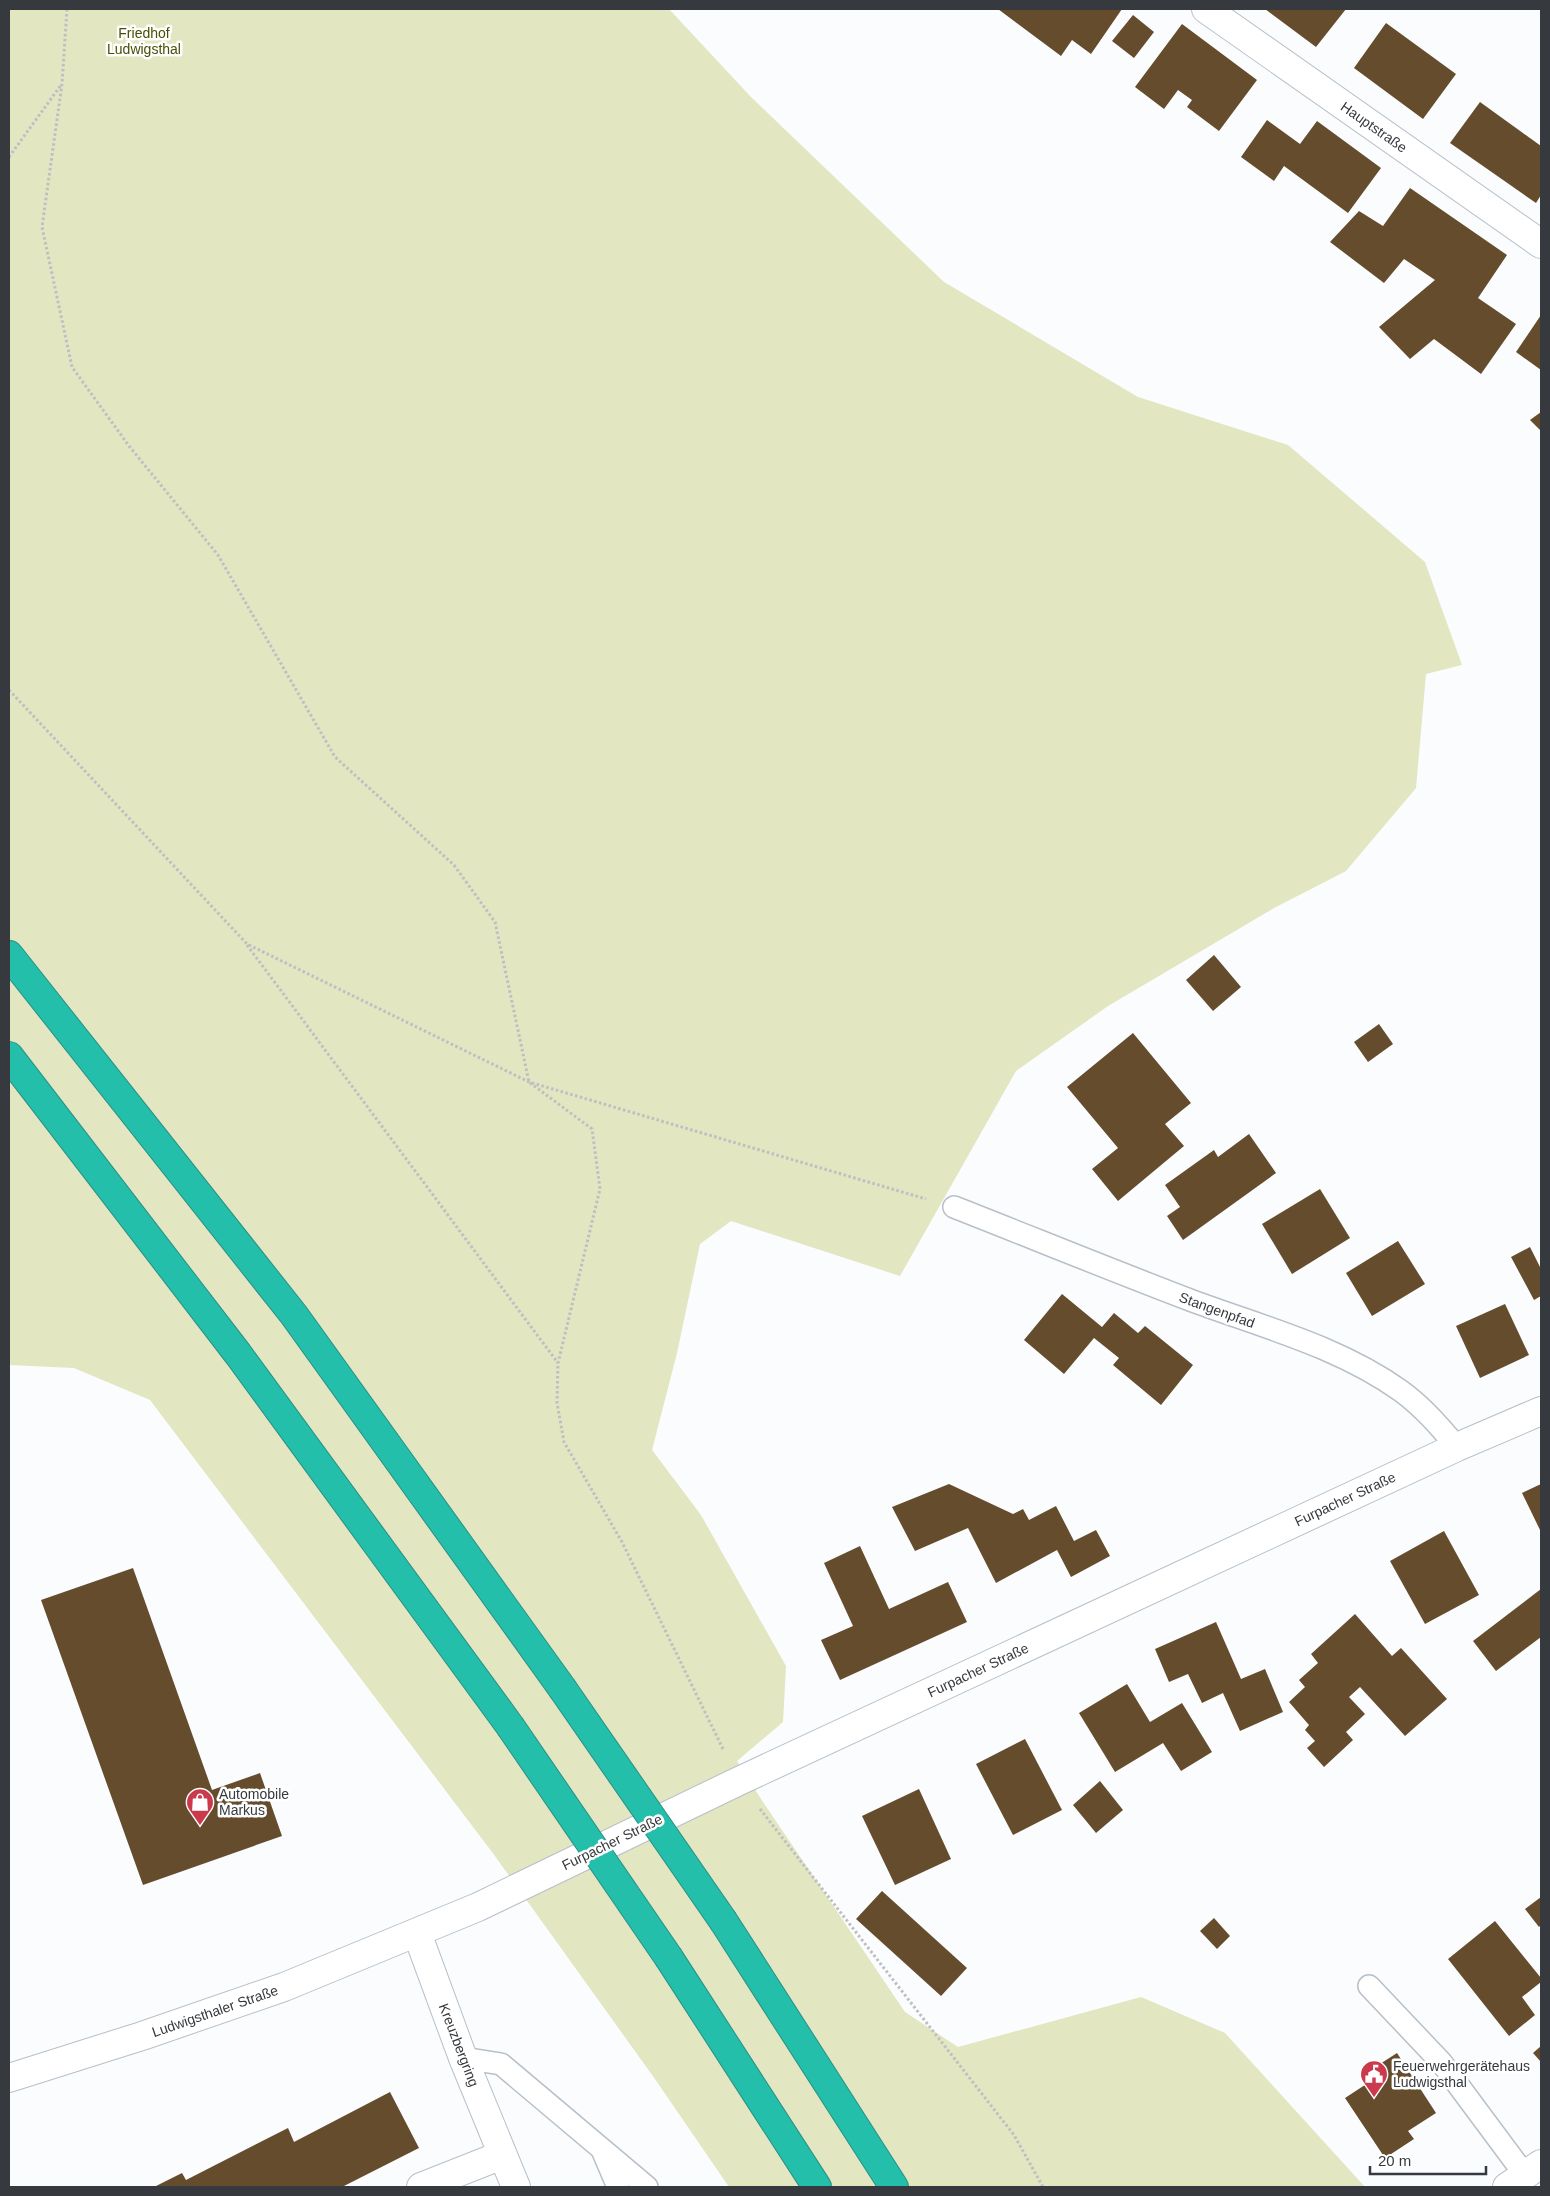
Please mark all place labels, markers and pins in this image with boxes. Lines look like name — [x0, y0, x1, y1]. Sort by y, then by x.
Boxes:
place label: Automobile Markus — [219, 1786, 289, 1818]
shop icon: Automobile Markus — [185, 1787, 215, 1826]
place label: Feuerwehrgerätehaus Ludwigsthal — [1393, 2058, 1530, 2090]
public building icon: Feuerwehrgerätehaus Ludwigsthal — [1359, 2059, 1389, 2098]

